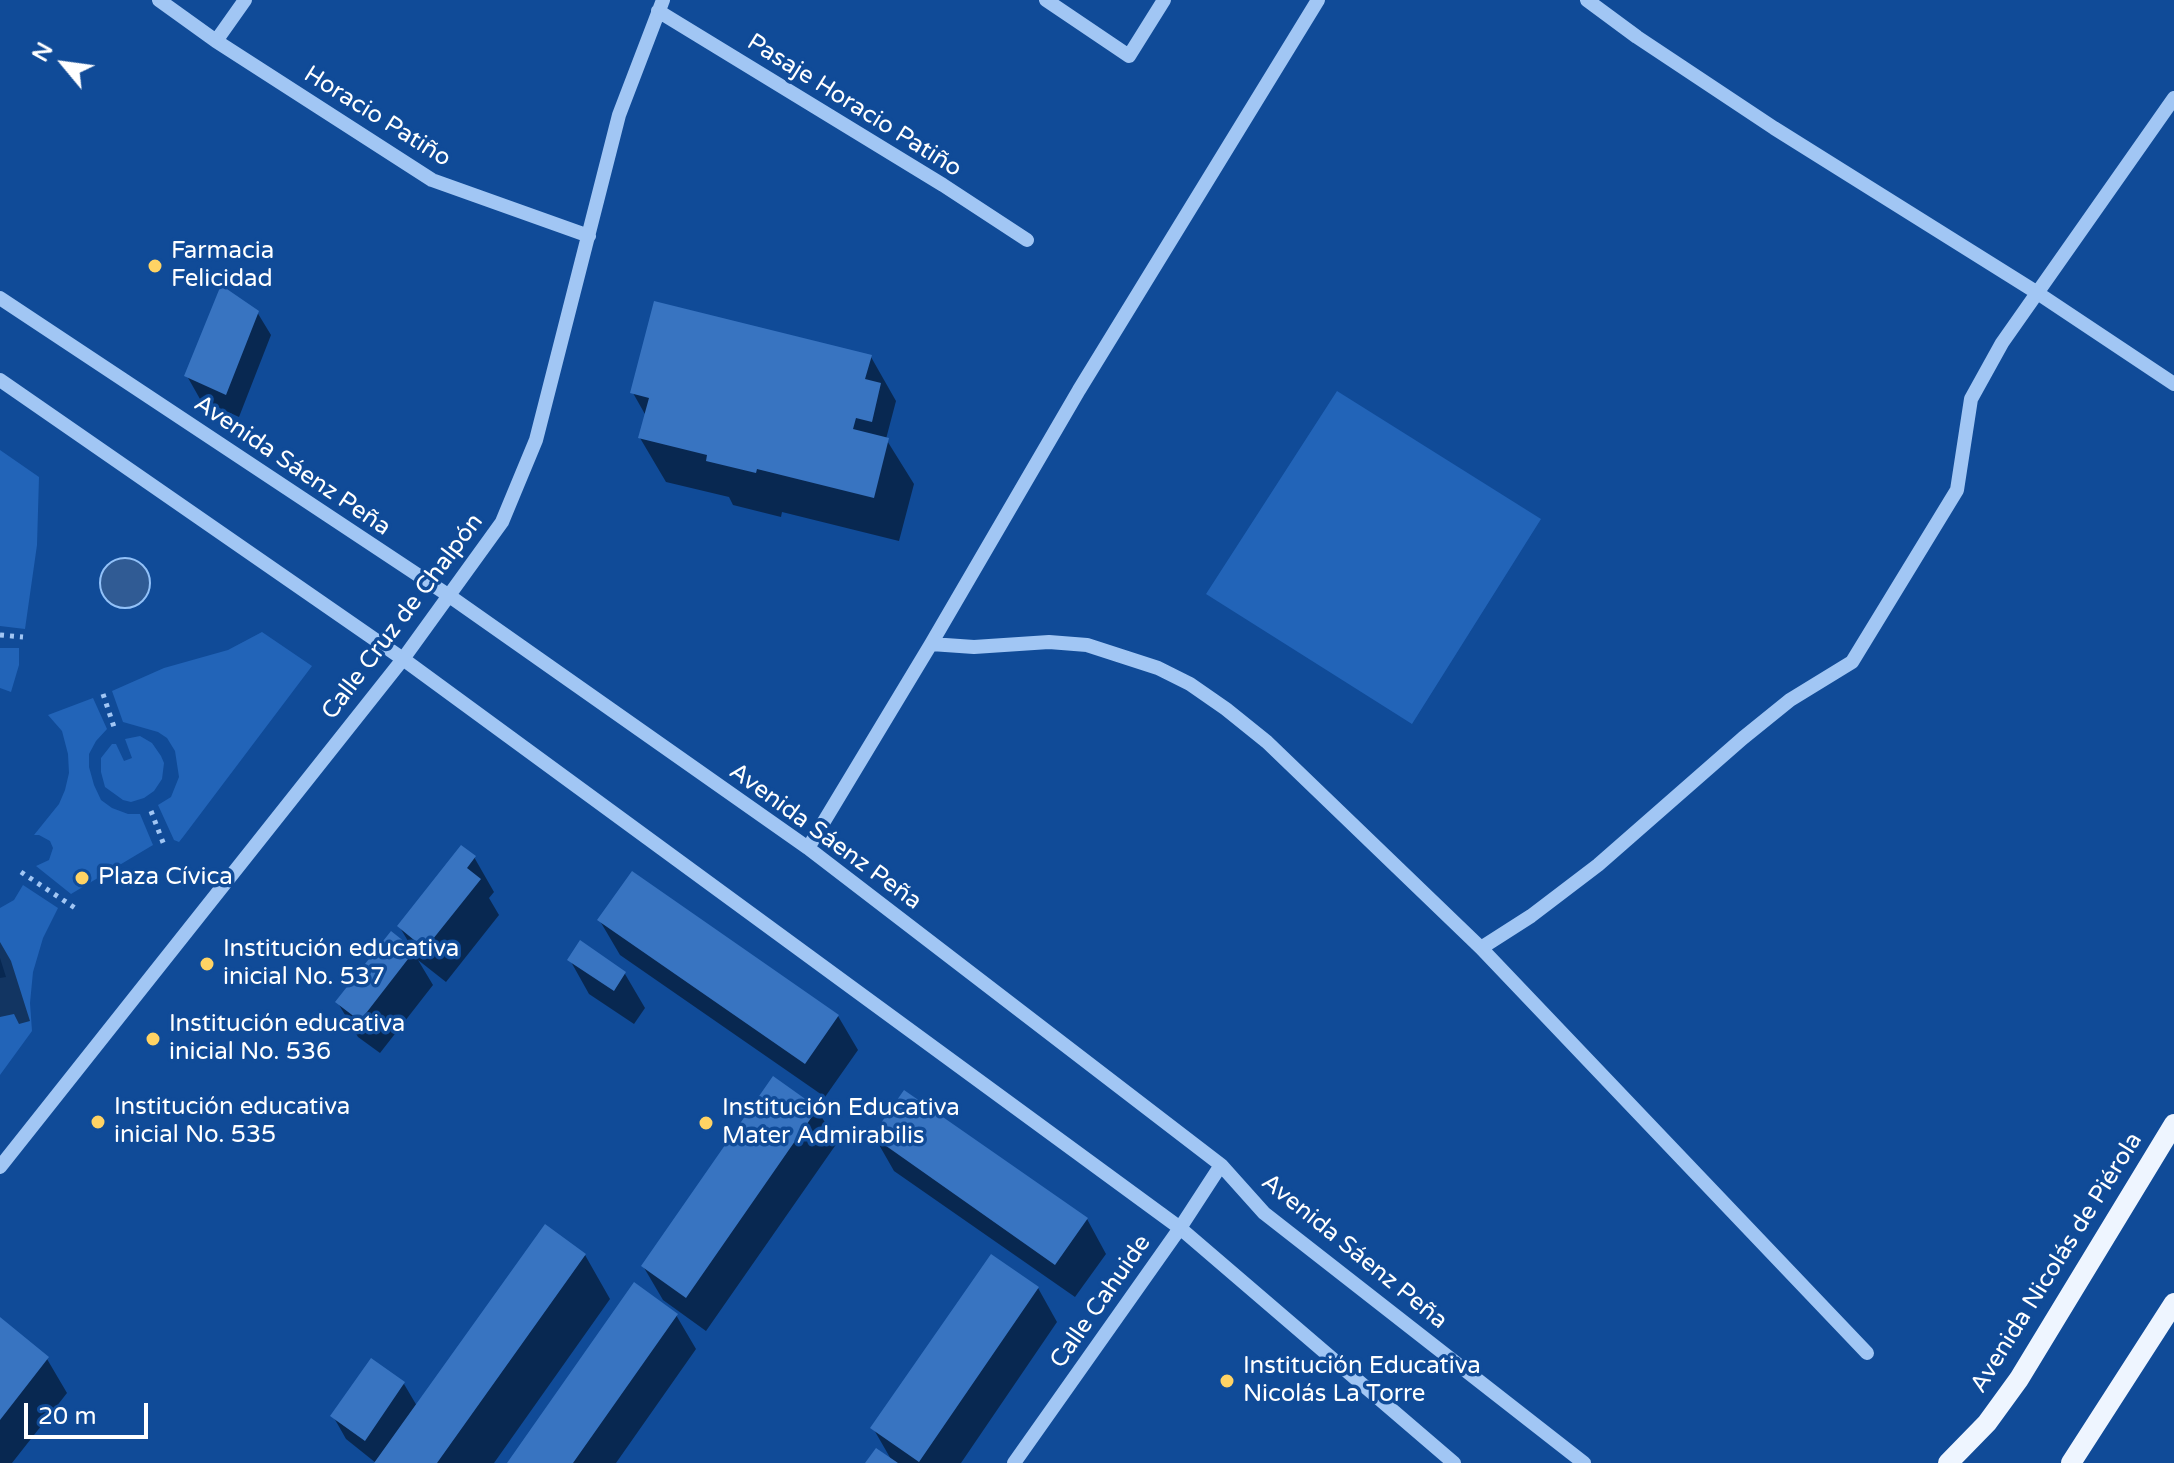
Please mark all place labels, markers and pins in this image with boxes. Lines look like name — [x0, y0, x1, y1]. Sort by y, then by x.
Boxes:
place label: Farmacia Felicidad — [171, 238, 274, 294]
marker: Farmacia Felicidad — [146, 257, 164, 275]
place label: Plaza Cívica — [98, 864, 233, 892]
marker: Plaza Cívica — [73, 869, 91, 887]
place label: Institución educativa inicial No. 537 — [223, 936, 459, 992]
marker: Institución educativa inicial No. 537 — [198, 955, 216, 973]
place label: Institución educativa inicial No. 536 — [169, 1011, 405, 1067]
marker: Institución educativa inicial No. 536 — [144, 1030, 162, 1048]
place label: Institución educativa inicial No. 535 — [114, 1094, 350, 1150]
place label: Institución Educativa Mater Admirabilis — [722, 1095, 960, 1151]
marker: Institución educativa inicial No. 535 — [89, 1113, 107, 1131]
marker: Institución Educativa Mater Admirabilis — [697, 1114, 715, 1132]
place label: Institución Educativa Nicolás La Torre — [1243, 1353, 1481, 1409]
marker: Institución Educativa Nicolás La Torre — [1218, 1372, 1236, 1390]

